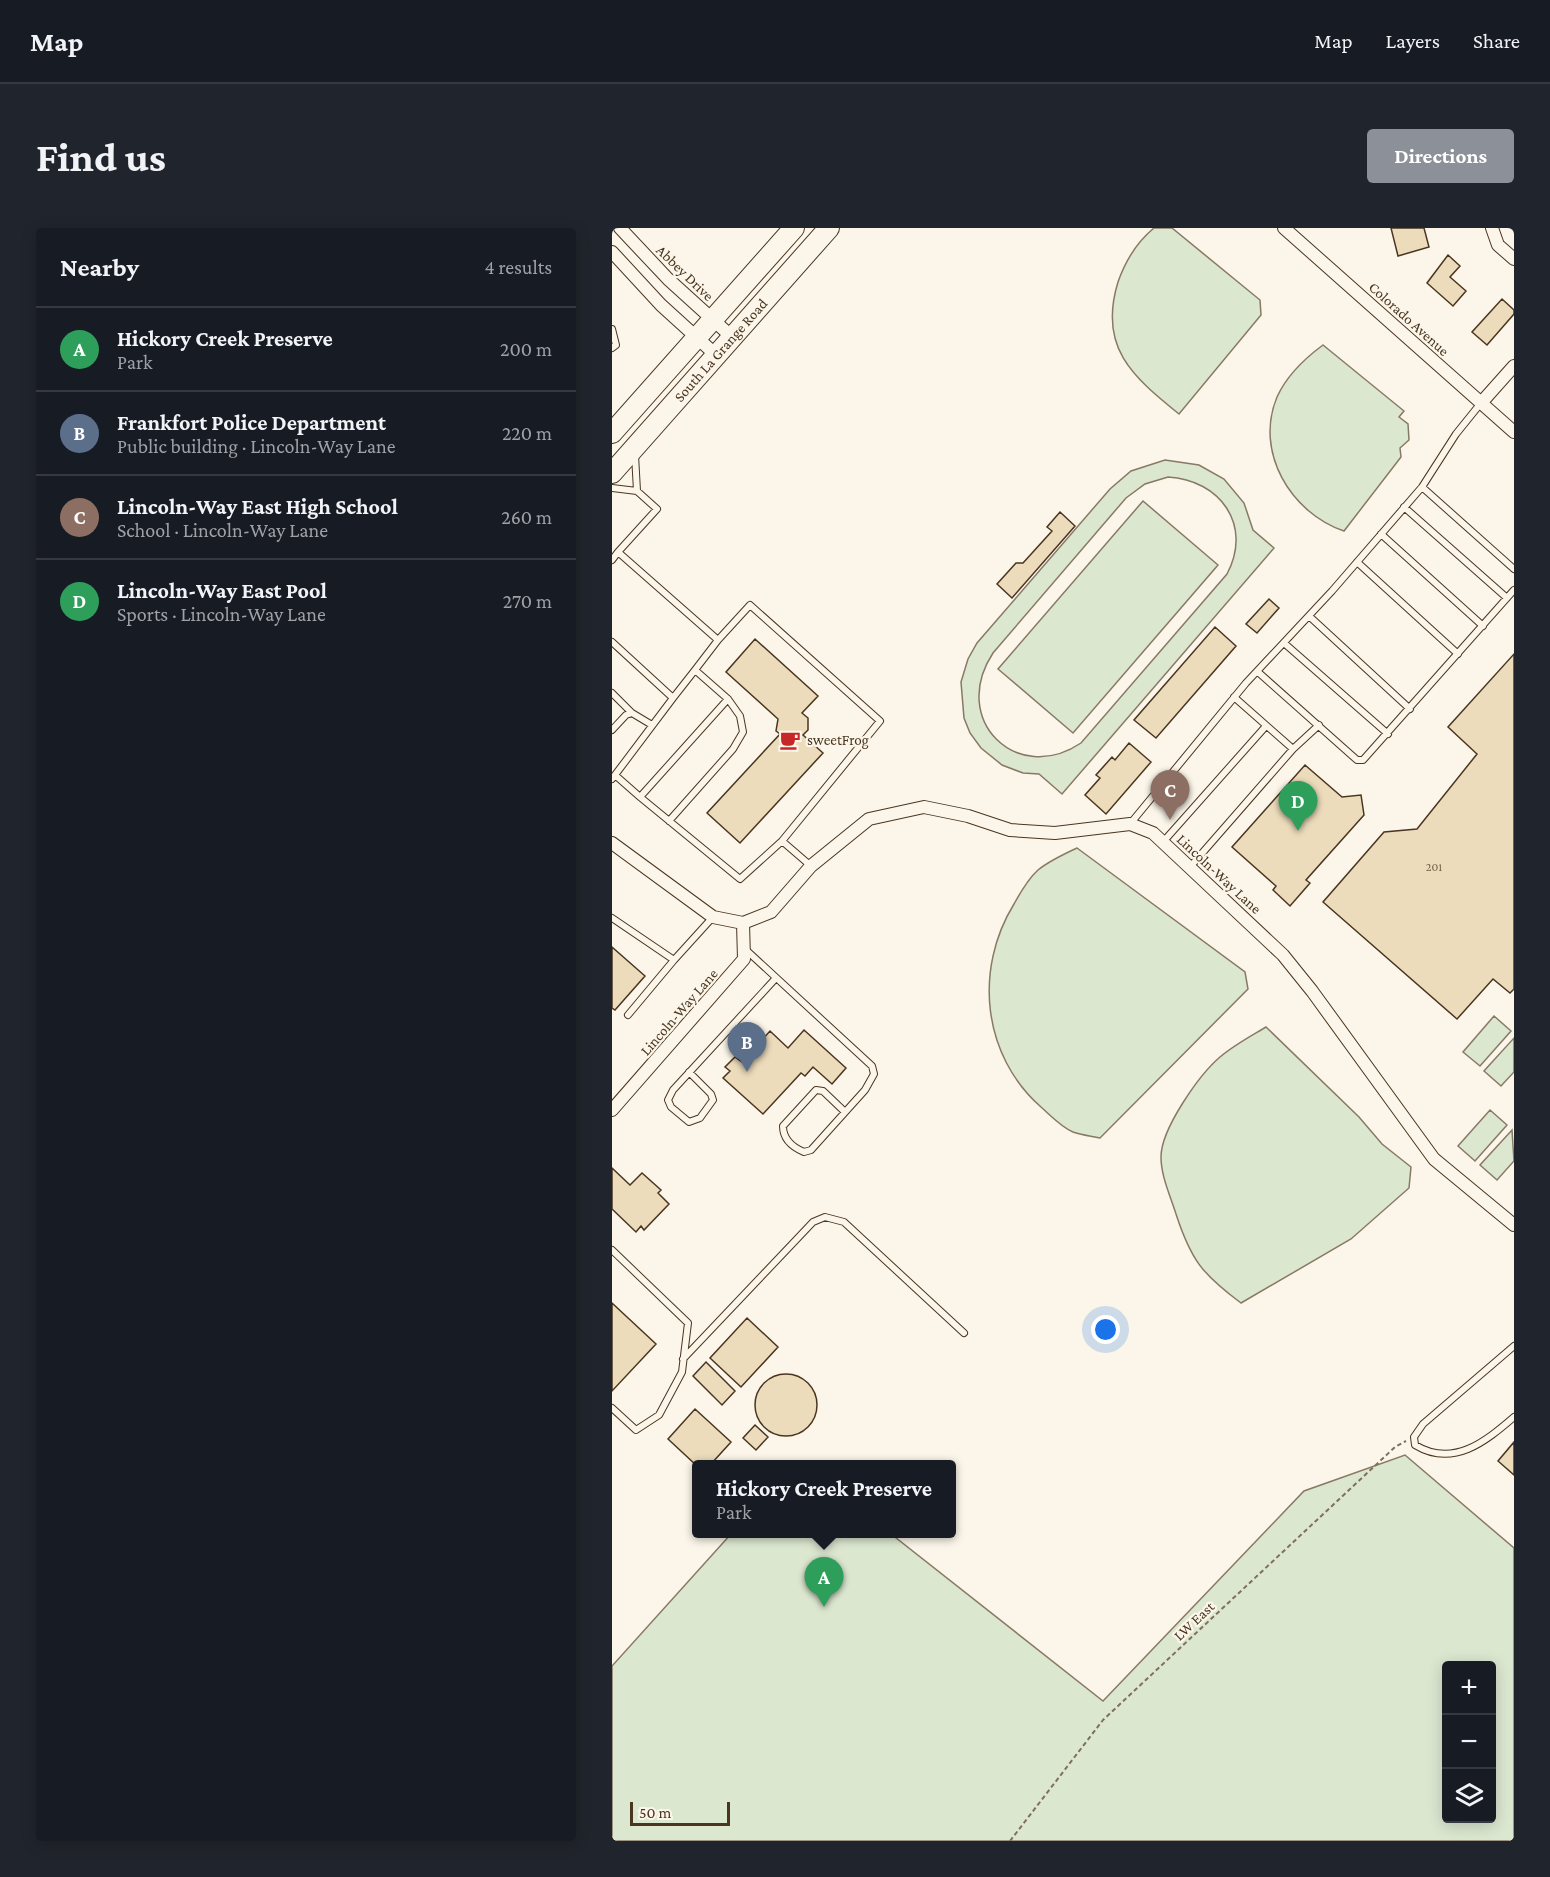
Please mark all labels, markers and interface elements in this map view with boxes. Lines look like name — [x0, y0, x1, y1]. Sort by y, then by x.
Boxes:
text: Map — [30, 26, 83, 57]
text: Map — [1314, 29, 1353, 53]
text: Layers — [1386, 29, 1440, 53]
text: Share — [1473, 29, 1520, 53]
button: Directions — [1367, 129, 1514, 183]
text: Find us — [36, 133, 166, 180]
street label: Abbey Drive — [653, 242, 717, 305]
text: Nearby — [60, 253, 139, 282]
text: 4 results — [485, 256, 552, 278]
street label: Colorado Avenue — [1366, 279, 1453, 359]
street label: South La Grange Road — [671, 295, 771, 405]
text: Hickory Creek Preserve — [117, 326, 333, 351]
text: A — [74, 338, 85, 360]
text: 200 m — [500, 338, 552, 360]
text: Park — [117, 351, 153, 373]
text: Frankfort Police Department — [117, 410, 386, 435]
text: B — [74, 422, 85, 444]
text: 220 m — [502, 422, 552, 444]
text: Public building · Lincoln-Way Lane — [117, 435, 396, 457]
text: Lincoln-Way East High School — [117, 494, 398, 519]
text: C — [73, 506, 86, 528]
text: 260 m — [501, 506, 552, 528]
text: School · Lincoln-Way Lane — [117, 519, 328, 541]
text: Lincoln-Way East Pool — [117, 578, 327, 603]
text: D — [73, 590, 86, 612]
text: 270 m — [503, 590, 552, 612]
text: Sports · Lincoln-Way Lane — [117, 603, 326, 625]
cafe icon: sweetFrog — [778, 728, 802, 752]
place label: sweetFrog — [807, 732, 869, 749]
pin: C — [1150, 770, 1190, 820]
pin: D — [1278, 782, 1318, 831]
street label: Lincoln-Way Lane — [1173, 831, 1265, 918]
house number: 201 — [1426, 860, 1442, 874]
street label: Lincoln-Way Lane — [637, 965, 722, 1059]
pin: B — [728, 1022, 766, 1072]
your location — [1091, 1315, 1120, 1344]
popup — [692, 1460, 956, 1538]
text: Hickory Creek Preserve — [716, 1476, 932, 1501]
text: Park — [716, 1501, 752, 1523]
pin: A — [804, 1558, 844, 1607]
street label: LW East — [1171, 1598, 1218, 1644]
map controls — [1442, 1661, 1496, 1823]
button: + — [1442, 1661, 1496, 1715]
button: − — [1442, 1715, 1496, 1769]
button: layers — [1442, 1769, 1496, 1823]
scale bar — [630, 1799, 730, 1826]
text: 50 m — [639, 1804, 671, 1821]

